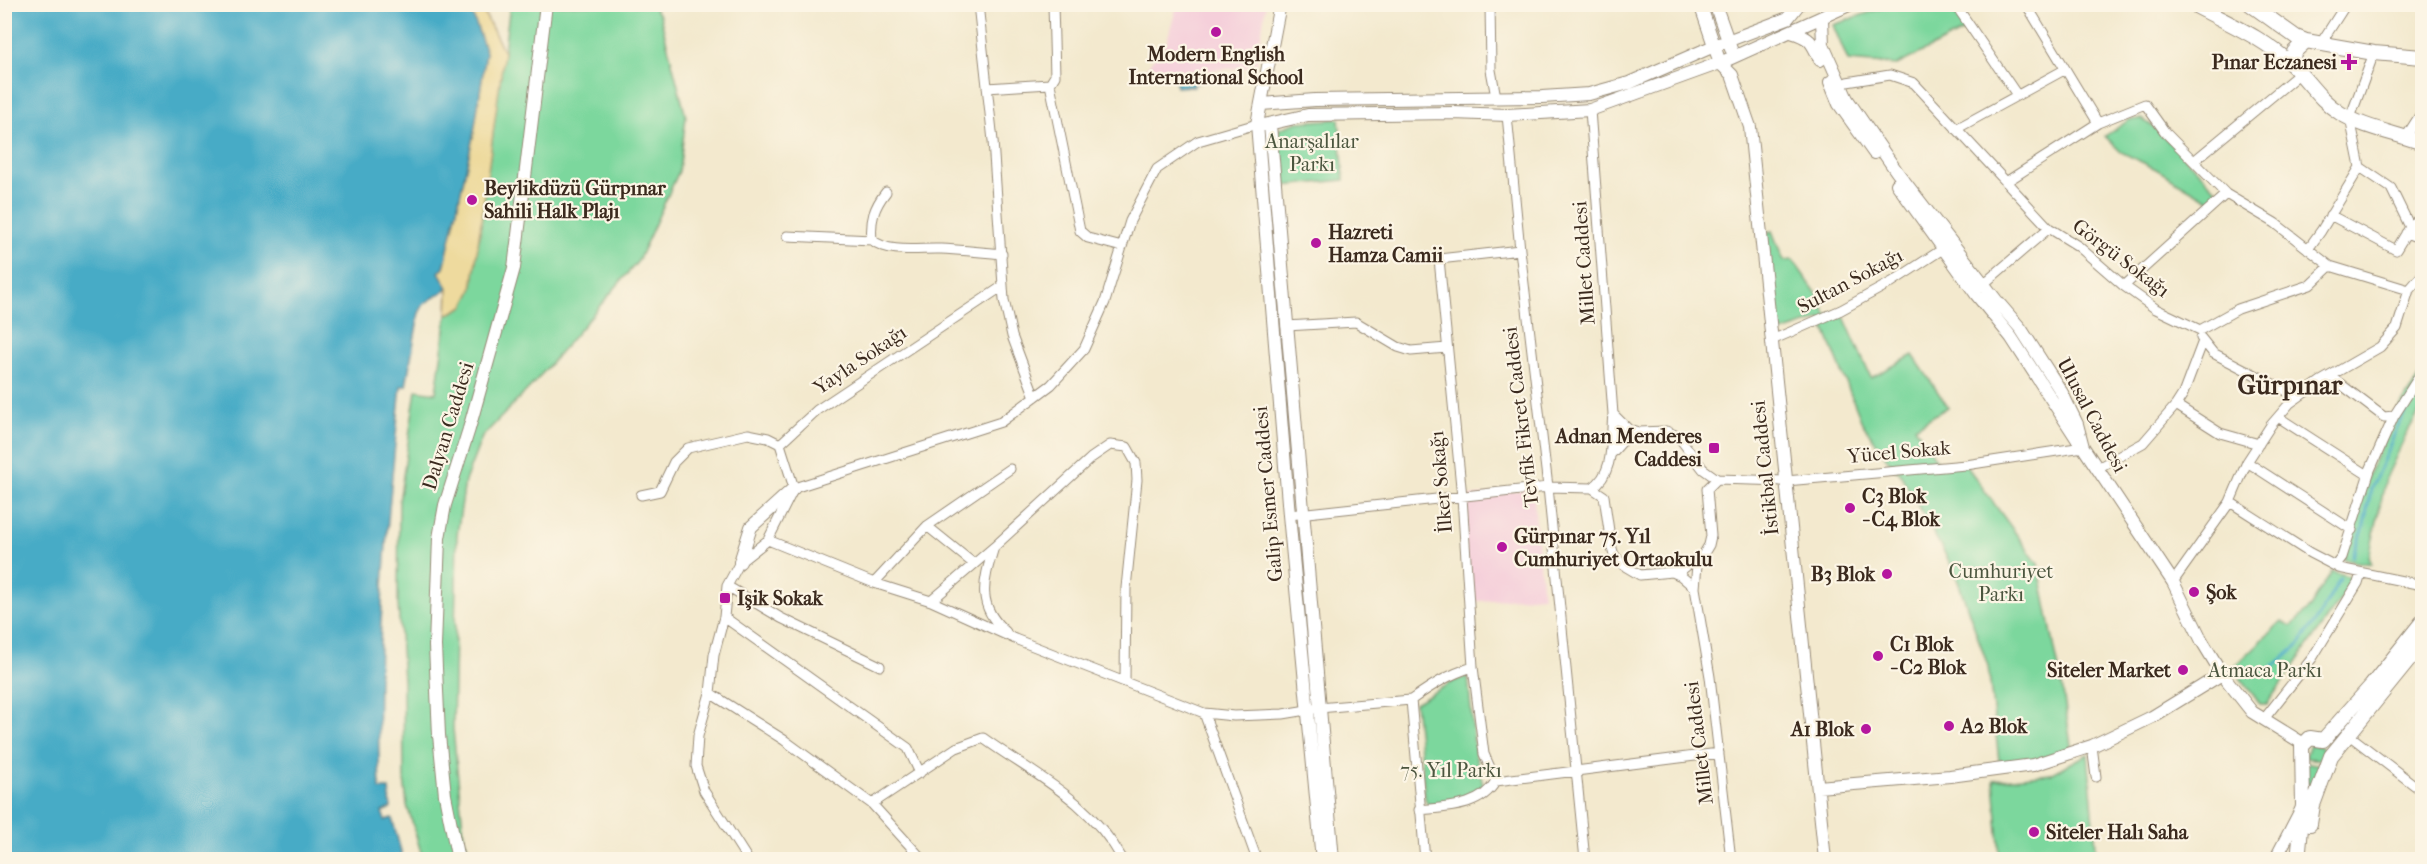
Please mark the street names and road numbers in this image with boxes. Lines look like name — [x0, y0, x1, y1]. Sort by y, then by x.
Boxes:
street label: Millet Caddesi — [1568, 200, 1600, 326]
street label: Görgü Sokağı — [2068, 214, 2174, 302]
street label: Sultan Sokağı — [1794, 244, 1907, 318]
street label: Yayla Sokağı — [808, 320, 911, 400]
street label: Tevfik Fikret Caddesi — [1499, 325, 1543, 509]
street label: Ulusal Caddesi — [2052, 354, 2132, 476]
street label: Dalyan Caddesi — [418, 359, 478, 493]
street label: İstikbal Caddesi — [1745, 399, 1784, 537]
street label: Galip Esmer Caddesi — [1249, 405, 1287, 583]
street label: İlker Sokağı — [1424, 430, 1457, 534]
street label: Yücel Sokak — [1845, 436, 1952, 468]
street label: Millet Caddesi — [1680, 680, 1718, 806]

